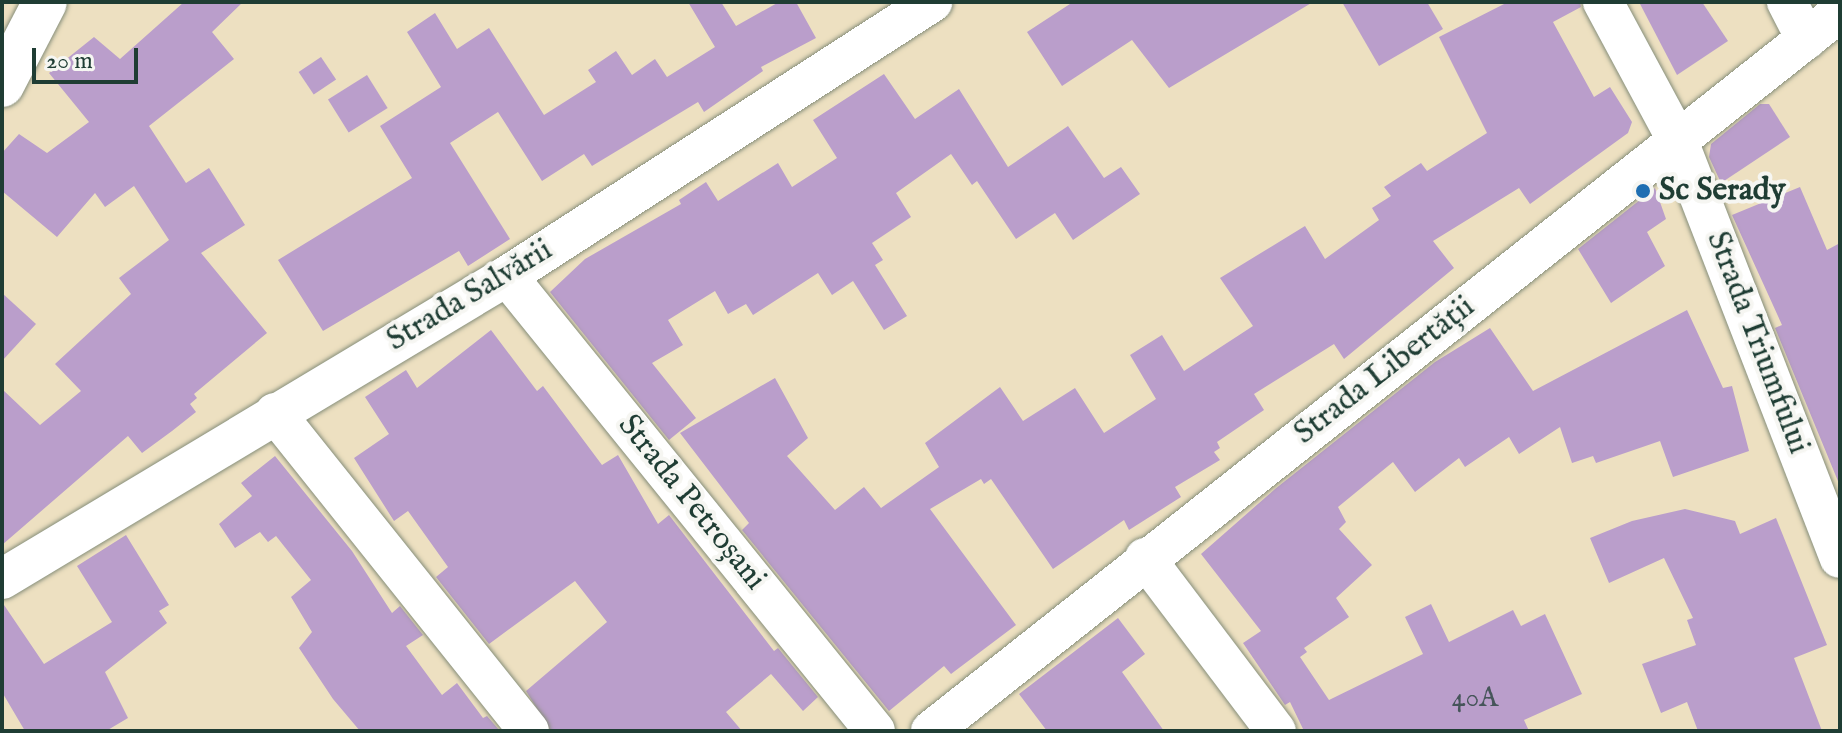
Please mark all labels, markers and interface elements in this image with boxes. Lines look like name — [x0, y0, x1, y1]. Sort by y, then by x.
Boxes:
scale bar — [36, 32, 142, 82]
text: 20 m — [46, 46, 93, 77]
place label: Sc Serady — [1659, 172, 1785, 210]
marker: Sc Serady — [1634, 182, 1652, 200]
street label: Strada Triumfului — [1697, 226, 1817, 460]
street label: Strada Salvării — [380, 232, 560, 360]
street label: Strada Libertății — [1287, 289, 1483, 453]
street label: Strada Petroșani — [609, 408, 773, 598]
house number: 40A — [1452, 682, 1498, 716]

